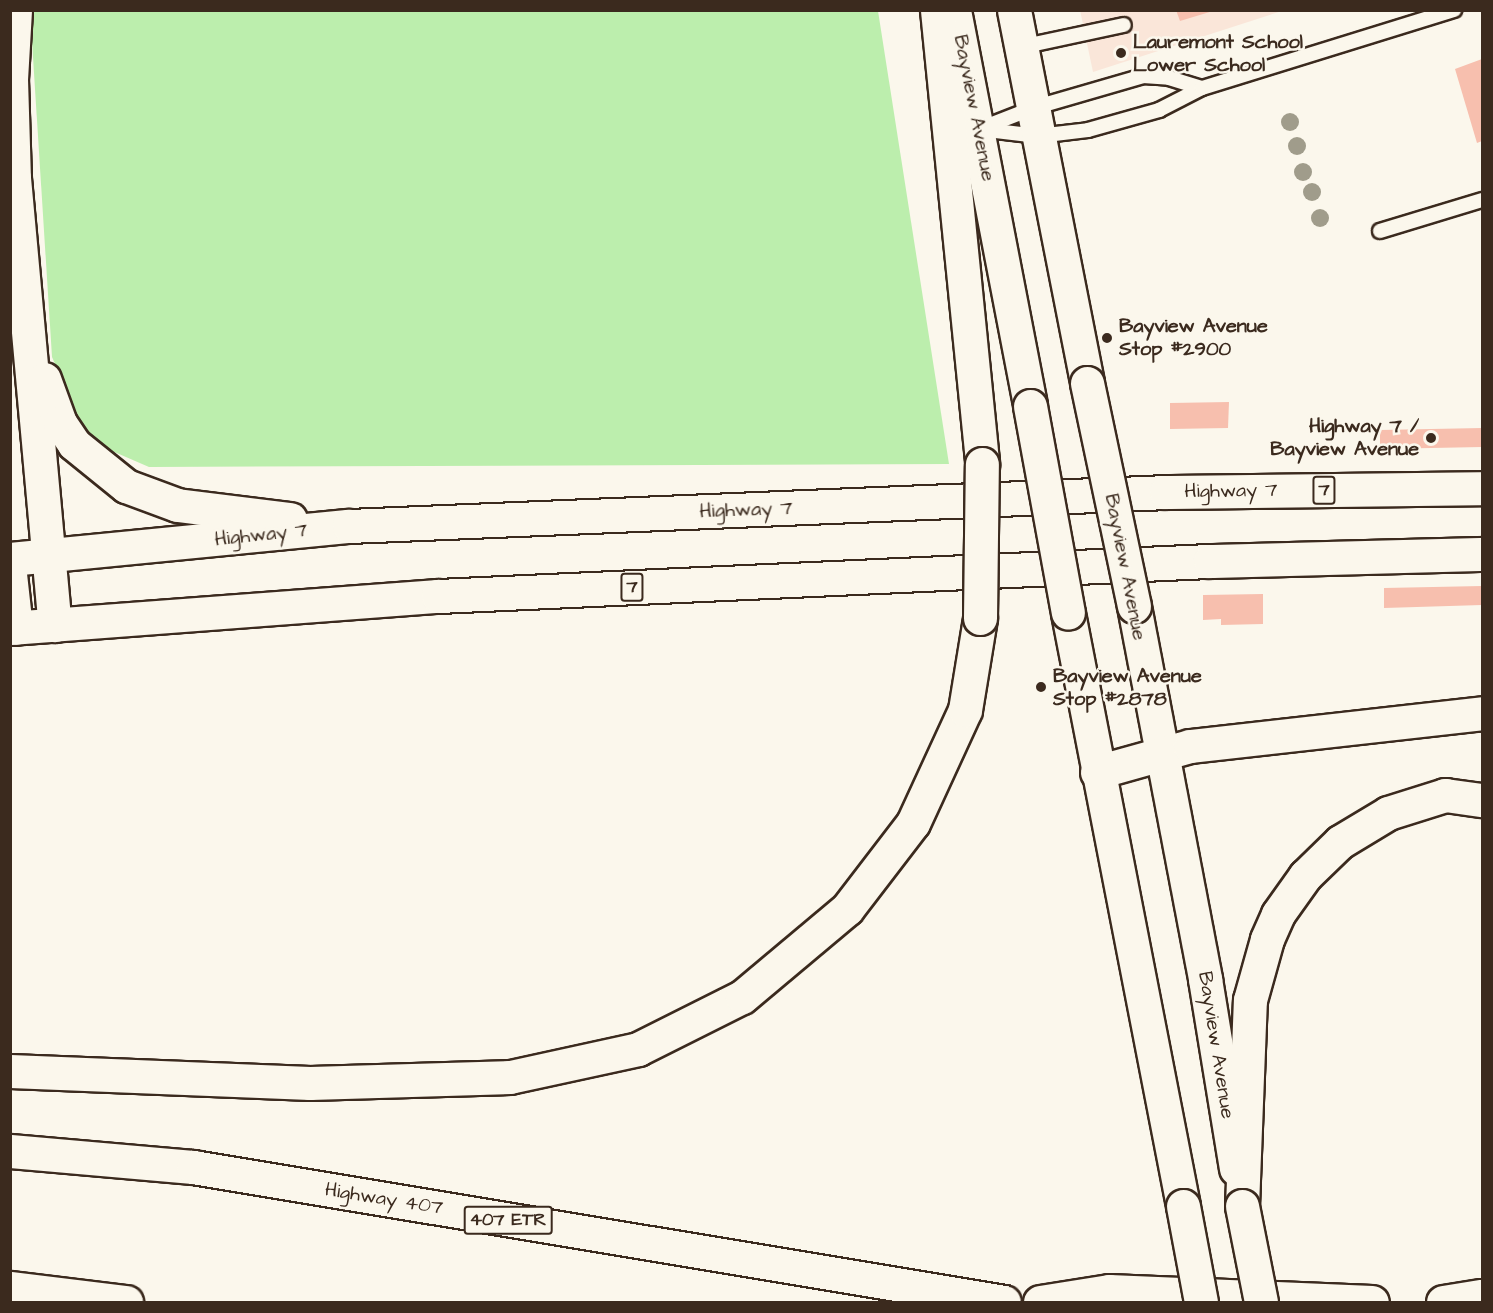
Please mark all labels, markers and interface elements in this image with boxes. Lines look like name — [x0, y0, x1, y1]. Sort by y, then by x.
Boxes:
place label: Lauremont School Lower School — [1133, 30, 1303, 77]
street label: Bayview Avenue — [948, 33, 1000, 183]
marker: Lauremont School Lower School — [1114, 46, 1128, 60]
place label: Bayview Avenue Stop #2900 — [1119, 314, 1268, 361]
marker: Bayview Avenue Stop #2900 — [1100, 331, 1114, 345]
place label: Highway 7 / Bayview Avenue — [1270, 414, 1419, 461]
marker: Highway 7 / Bayview Avenue — [1424, 431, 1438, 445]
road number: 7 — [1312, 475, 1336, 505]
street label: Highway 7 — [1184, 478, 1278, 504]
street label: Bayview Avenue — [1099, 492, 1151, 642]
street label: Highway 7 — [699, 496, 793, 524]
street label: Highway 7 — [214, 518, 308, 552]
road number: 7 — [620, 572, 644, 602]
place label: Bayview Avenue Stop #2878 — [1053, 664, 1202, 711]
marker: Bayview Avenue Stop #2878 — [1034, 680, 1048, 694]
street label: Bayview Avenue — [1193, 970, 1239, 1120]
street label: Highway 407 — [323, 1178, 445, 1220]
road number: 407 ETR — [463, 1205, 553, 1235]

